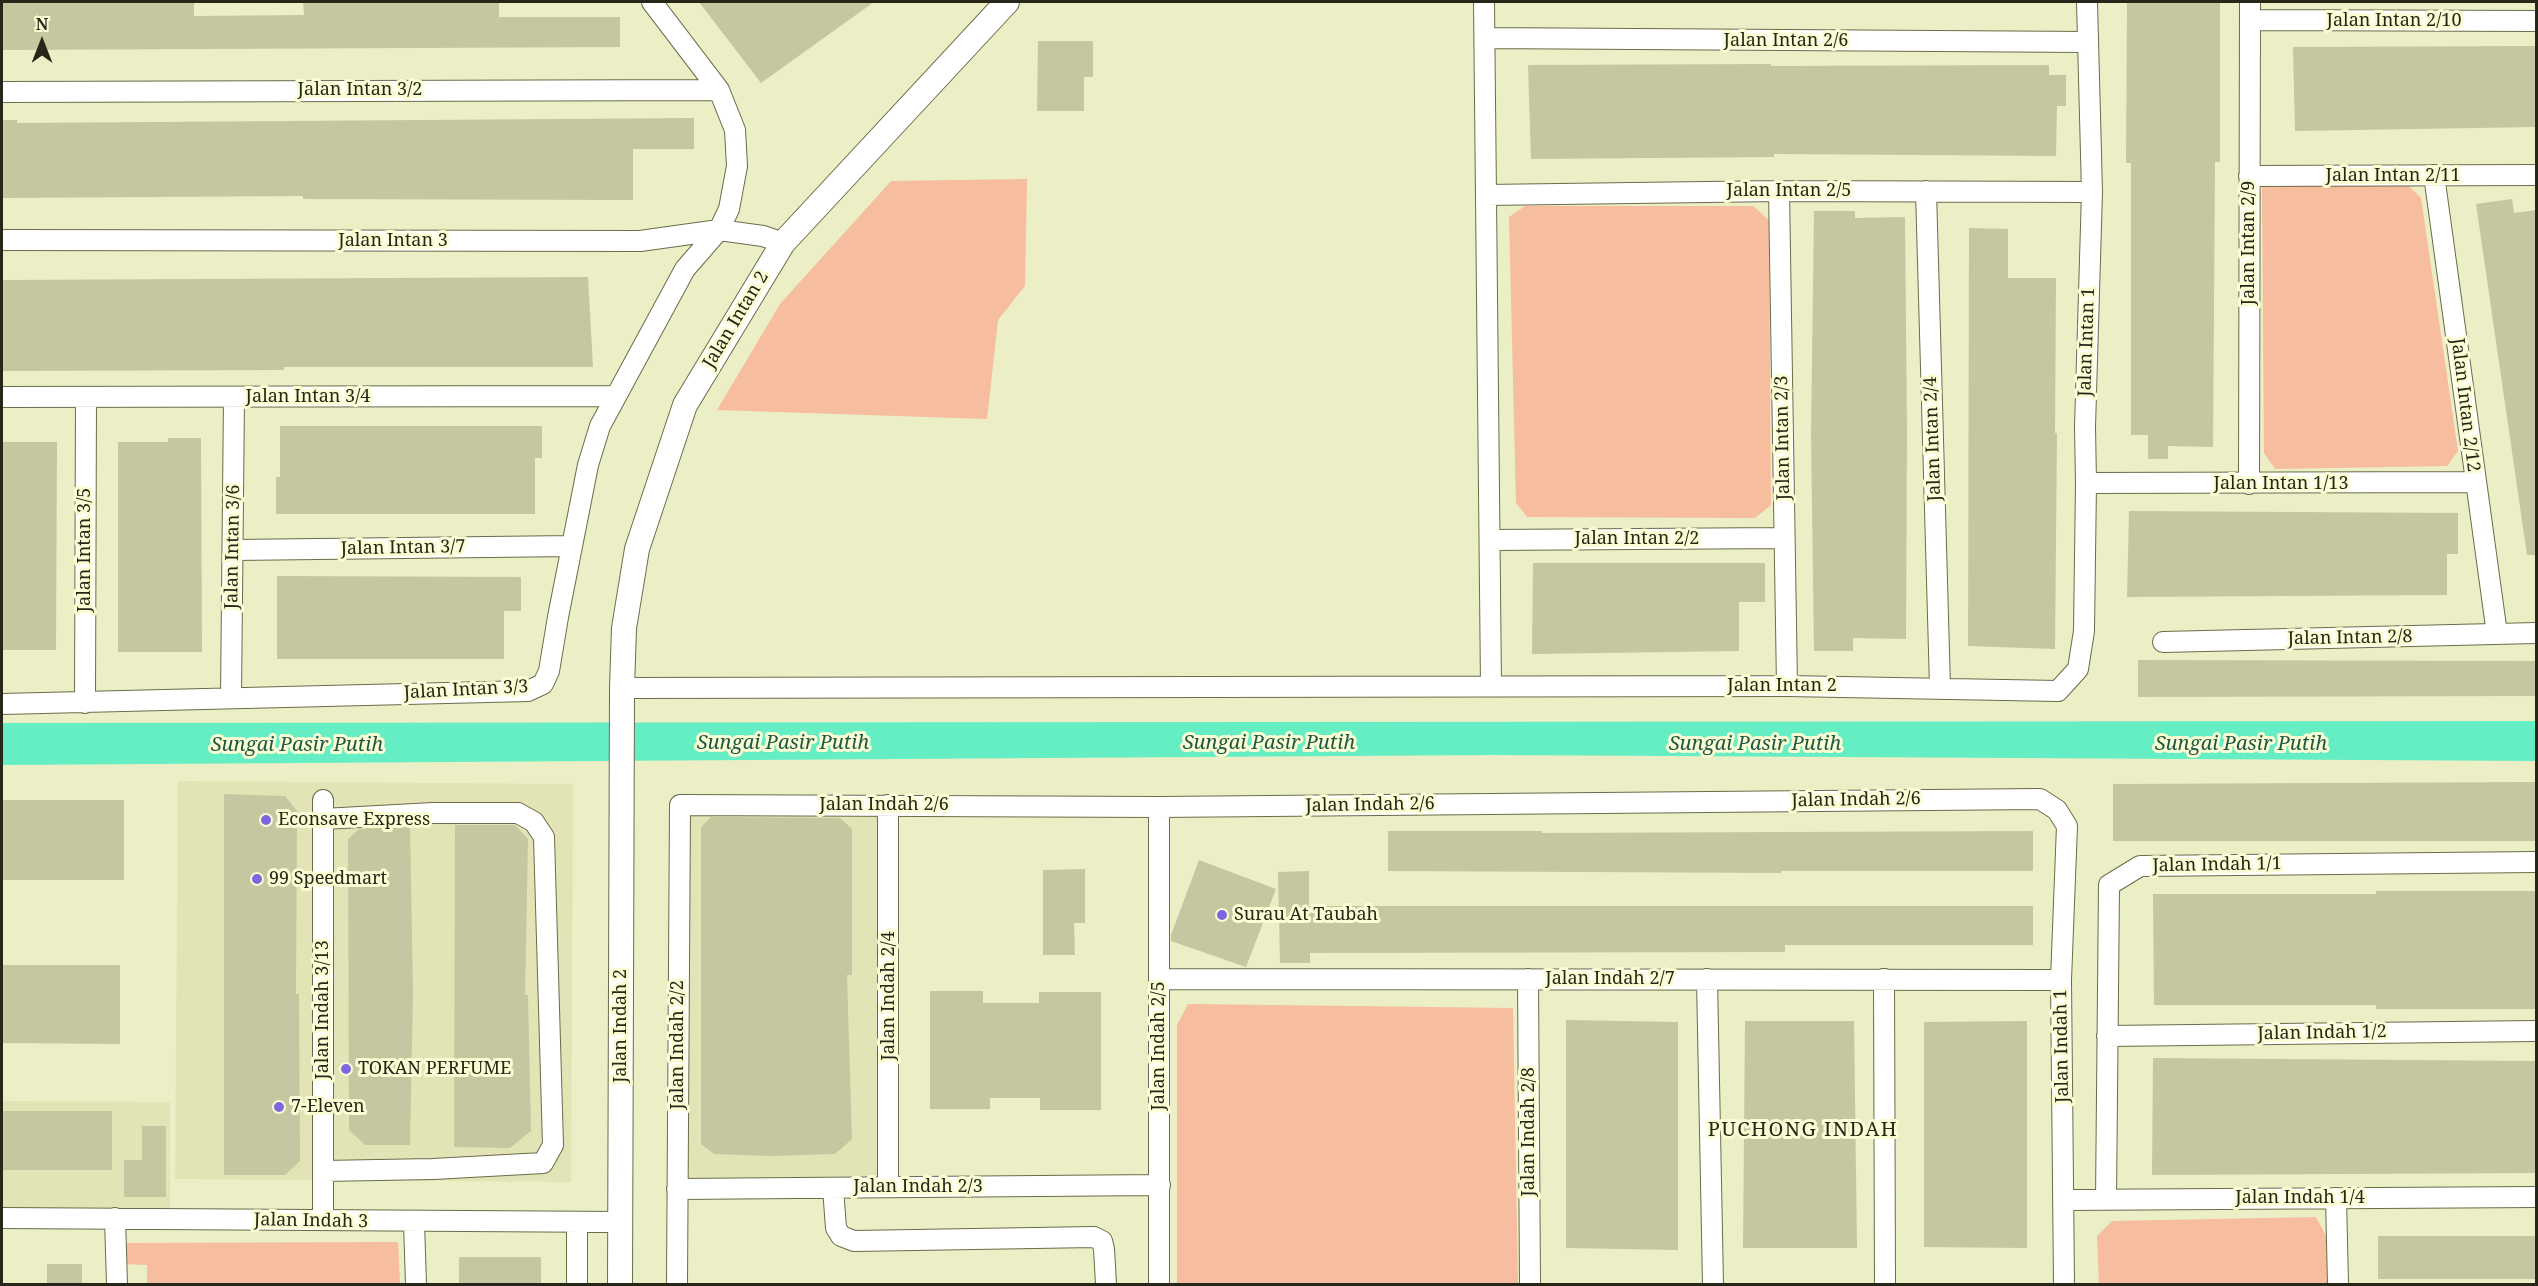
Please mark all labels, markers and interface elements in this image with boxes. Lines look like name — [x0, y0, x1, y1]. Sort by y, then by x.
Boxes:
street label: Jalan Intan 2/10 — [2327, 10, 2461, 32]
north arrow — [12, 12, 72, 72]
text: N — [36, 13, 48, 35]
street label: Jalan Intan 2/6 — [1724, 30, 1848, 52]
street label: Jalan Intan 3/2 — [298, 79, 422, 101]
street label: Jalan Intan 2/11 — [2326, 165, 2460, 187]
street label: Jalan Intan 2/5 — [1727, 180, 1851, 202]
street label: Jalan Intan 2/9 — [2238, 181, 2260, 305]
street label: Jalan Intan 3 — [338, 230, 448, 252]
street label: Jalan Intan 2 — [699, 267, 773, 373]
street label: Jalan Intan 1 — [2074, 287, 2100, 397]
street label: Jalan Intan 2/12 — [2446, 337, 2484, 473]
street label: Jalan Intan 2/3 — [1771, 375, 1795, 501]
street label: Jalan Intan 2/4 — [1920, 376, 1946, 502]
street label: Jalan Intan 3/4 — [246, 386, 370, 408]
street label: Jalan Intan 1/13 — [2214, 473, 2348, 495]
street label: Jalan Intan 3/6 — [221, 484, 245, 610]
street label: Jalan Intan 3/5 — [74, 488, 96, 612]
street label: Jalan Intan 2/2 — [1575, 528, 1699, 550]
street label: Jalan Intan 3/7 — [340, 536, 466, 560]
street label: Jalan Intan 2/8 — [2287, 626, 2413, 650]
street label: Jalan Intan 2 — [1727, 675, 1837, 697]
street label: Jalan Intan 3/3 — [403, 676, 529, 704]
water label: Sungai Pasir Putih — [697, 731, 869, 755]
water label: Sungai Pasir Putih — [1183, 731, 1355, 755]
water label: Sungai Pasir Putih — [1669, 732, 1841, 756]
water label: Sungai Pasir Putih — [2155, 732, 2327, 756]
water label: Sungai Pasir Putih — [211, 733, 383, 757]
street label: Jalan Indah 2/6 — [1791, 788, 1921, 812]
street label: Jalan Indah 2/6 — [1305, 793, 1435, 817]
street label: Jalan Indah 2/6 — [819, 794, 949, 816]
place label: Econsave Express — [278, 809, 430, 831]
marker: Econsave Express — [259, 813, 273, 827]
street label: Jalan Indah 1/1 — [2152, 853, 2282, 877]
place label: 99 Speedmart — [269, 868, 387, 890]
marker: 99 Speedmart — [250, 872, 264, 886]
place label: Surau At Taubah — [1234, 904, 1378, 926]
marker: Surau At Taubah — [1215, 908, 1229, 922]
street label: Jalan Indah 2/4 — [878, 931, 900, 1061]
street label: Jalan Indah 3/13 — [312, 940, 334, 1080]
street label: Jalan Indah 2/7 — [1545, 968, 1675, 990]
street label: Jalan Indah 2 — [610, 969, 632, 1083]
street label: Jalan Indah 2/2 — [667, 980, 689, 1110]
street label: Jalan Indah 2/5 — [1148, 981, 1170, 1111]
street label: Jalan Indah 1 — [2050, 989, 2074, 1103]
street label: Jalan Indah 1/2 — [2257, 1021, 2387, 1045]
place label: TOKAN PERFUME — [358, 1058, 511, 1080]
marker: TOKAN PERFUME — [339, 1062, 353, 1076]
street label: Jalan Indah 2/8 — [1518, 1067, 1540, 1197]
place label: 7-Eleven — [291, 1096, 365, 1118]
marker: 7-Eleven — [272, 1100, 286, 1114]
district label: PUCHONG INDAH — [1708, 1118, 1898, 1142]
street label: Jalan Indah 2/3 — [853, 1176, 983, 1198]
street label: Jalan Indah 1/4 — [2235, 1187, 2365, 1209]
street label: Jalan Indah 3 — [254, 1209, 368, 1233]

